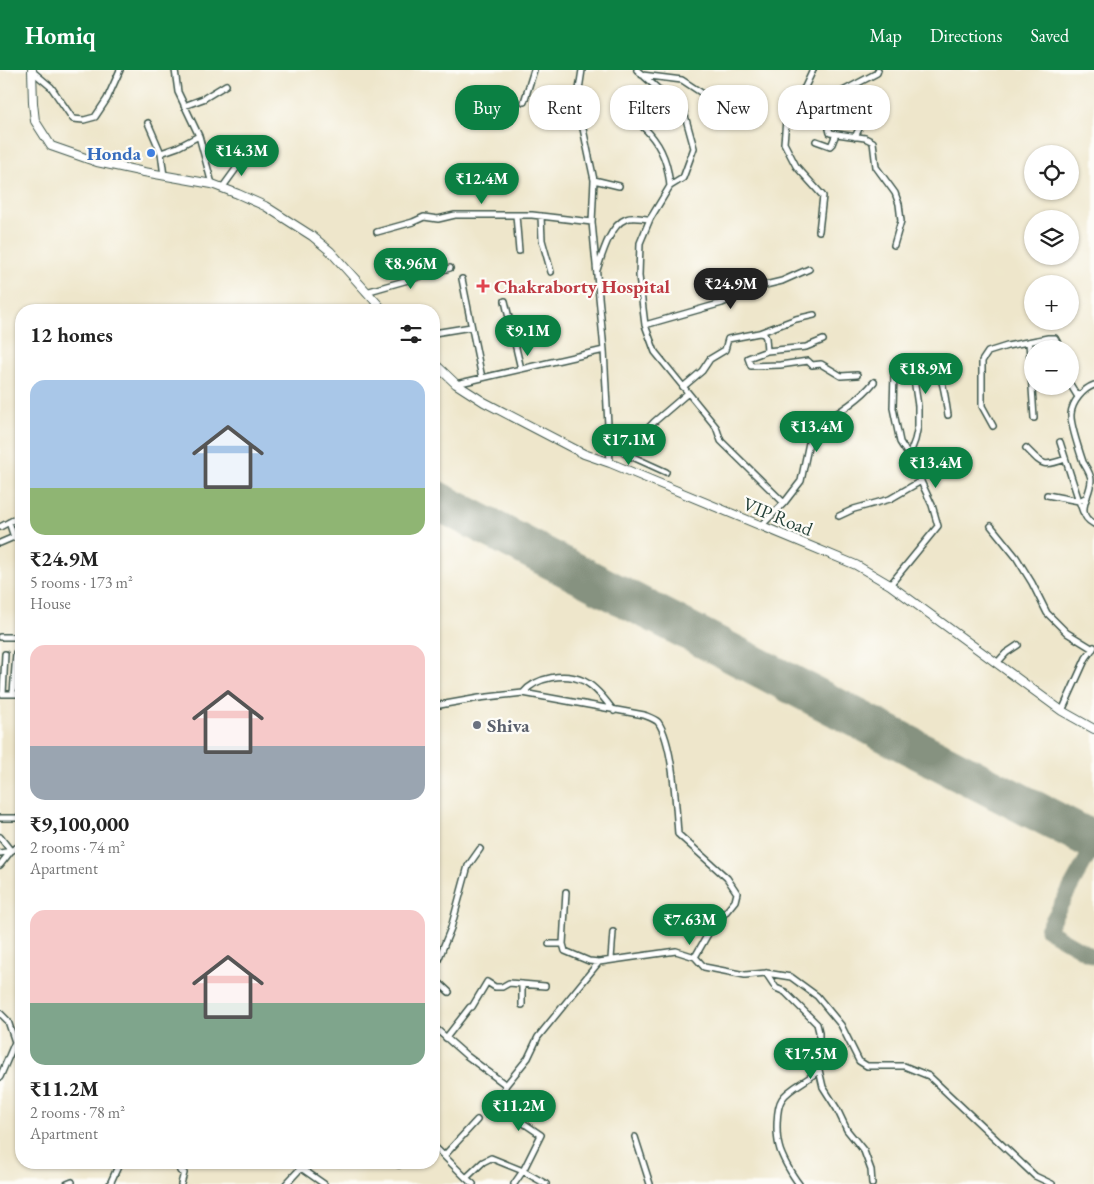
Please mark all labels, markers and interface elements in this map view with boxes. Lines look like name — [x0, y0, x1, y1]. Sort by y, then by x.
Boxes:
text: Homiq — [25, 20, 96, 51]
text: Map — [870, 24, 902, 47]
text: Directions — [930, 24, 1002, 47]
text: Saved — [1030, 24, 1069, 47]
chip: Buy — [455, 85, 519, 130]
chip: Rent — [529, 85, 600, 130]
chip: Filters — [610, 85, 688, 130]
chip: New — [698, 85, 768, 130]
chip: Apartment — [778, 85, 890, 130]
pin: ₹14.3M — [201, 134, 283, 177]
text: ₹14.3M — [216, 140, 268, 161]
place label: Honda — [87, 141, 142, 166]
map controls — [1024, 145, 1079, 395]
button: locate — [1024, 145, 1079, 200]
marker: Honda — [145, 147, 157, 159]
pin: ₹12.4M — [441, 162, 523, 205]
text: ₹12.4M — [456, 168, 508, 189]
button: layers — [1024, 210, 1079, 265]
pin: ₹8.96M — [370, 248, 452, 290]
text: ₹8.96M — [385, 253, 437, 274]
pin: ₹24.9M — [690, 268, 772, 310]
text: ₹24.9M — [705, 273, 757, 294]
place label: Chakraborty Hospital — [494, 274, 671, 299]
button: + — [1024, 275, 1079, 330]
marker: Chakraborty Hospital — [476, 279, 490, 293]
pin: ₹9.1M — [493, 314, 563, 357]
icon: filters — [397, 320, 425, 348]
text: ₹9.1M — [506, 320, 550, 341]
text: 12 homes — [30, 321, 113, 348]
button: − — [1024, 340, 1079, 395]
pin: ₹18.9M — [885, 352, 967, 395]
text: ₹18.9M — [900, 358, 952, 379]
pin: ₹13.4M — [776, 410, 858, 453]
icon: home — [183, 412, 273, 502]
text: ₹13.4M — [791, 416, 843, 437]
pin: ₹17.1M — [588, 424, 670, 466]
text: ₹17.1M — [603, 429, 655, 450]
pin: ₹13.4M — [895, 446, 977, 489]
text: ₹13.4M — [910, 452, 962, 473]
street label: VIP Road — [739, 491, 817, 542]
text: ₹24.9M — [30, 545, 99, 572]
text: 5 rooms · 173 m² — [30, 572, 133, 593]
text: House — [30, 593, 71, 614]
icon: home — [183, 677, 273, 767]
place label: Shiva — [487, 713, 530, 738]
marker: Shiva — [471, 719, 483, 731]
text: ₹9,100,000 — [30, 810, 129, 837]
text: 2 rooms · 74 m² — [30, 837, 125, 858]
text: Apartment — [30, 858, 98, 879]
pin: ₹7.63M — [649, 904, 731, 946]
text: ₹7.63M — [664, 909, 716, 930]
icon: home — [183, 942, 273, 1032]
pin: ₹17.5M — [770, 1038, 852, 1080]
text: ₹17.5M — [785, 1043, 837, 1064]
text: ₹11.2M — [30, 1075, 99, 1102]
pin: ₹11.2M — [478, 1090, 560, 1132]
text: ₹11.2M — [493, 1095, 545, 1116]
text: 2 rooms · 78 m² — [30, 1102, 125, 1123]
text: Apartment — [30, 1123, 98, 1144]

